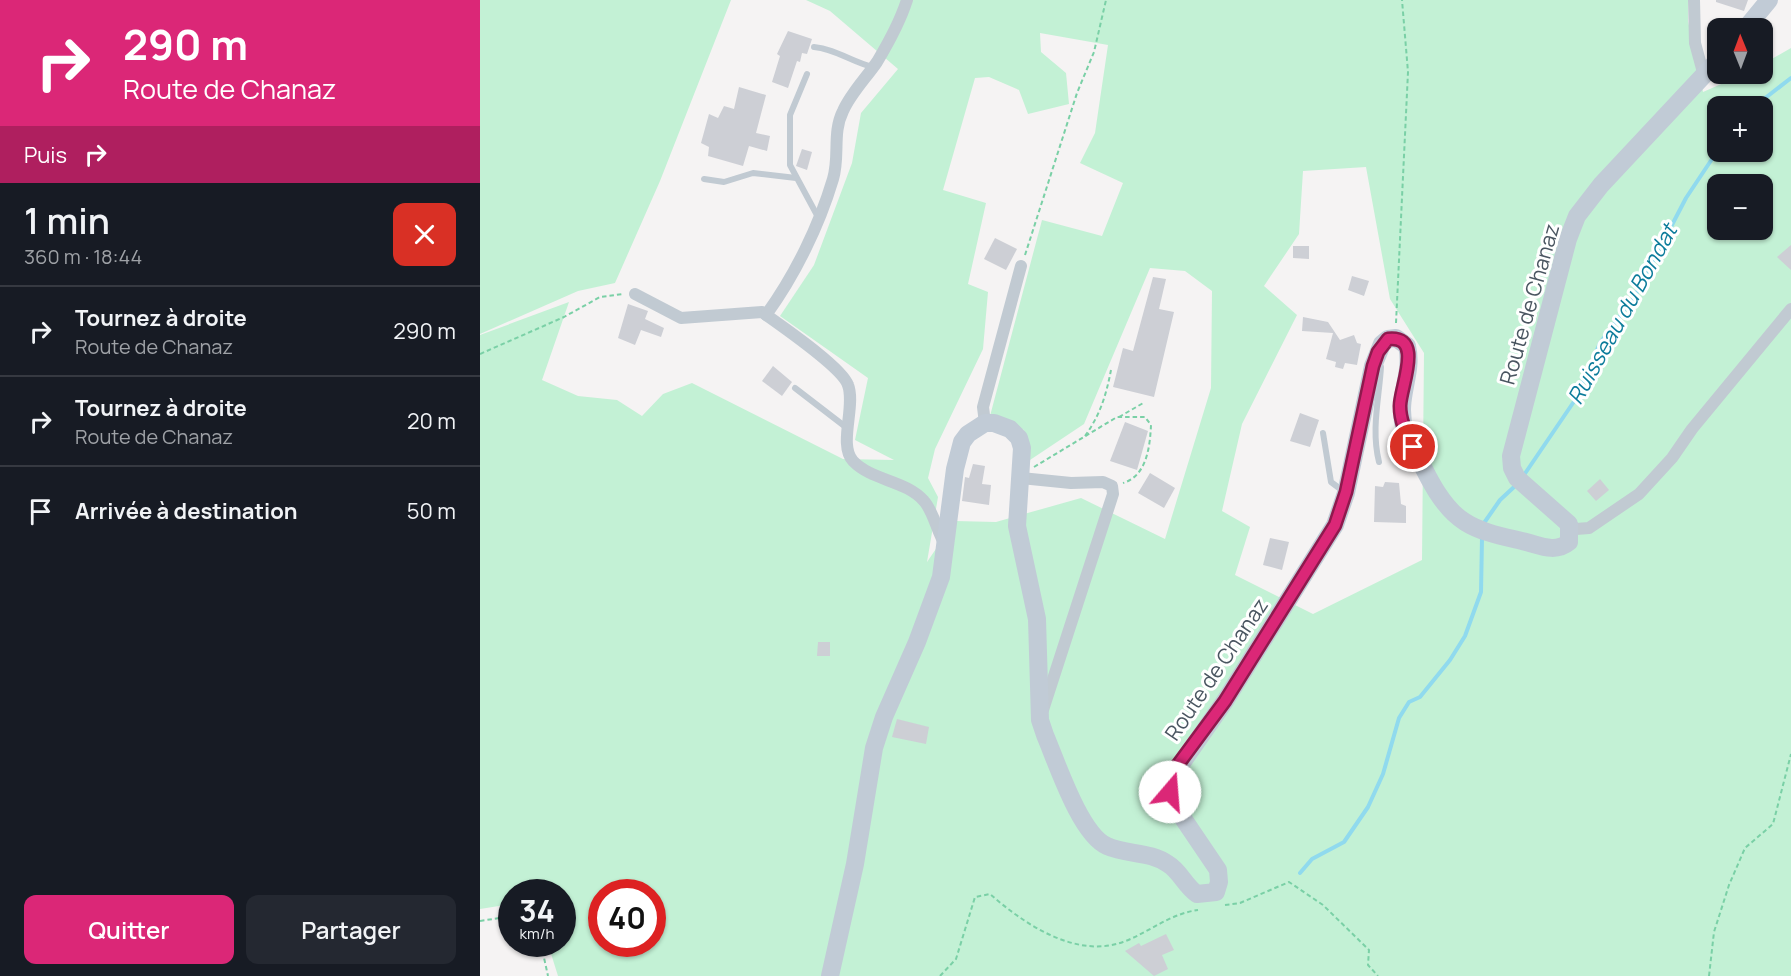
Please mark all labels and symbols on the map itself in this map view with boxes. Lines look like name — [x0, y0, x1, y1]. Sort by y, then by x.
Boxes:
north arrow — [1707, 18, 1773, 84]
water label: Ruisseau du Bondat — [1560, 217, 1685, 409]
street label: Route de Chanaz — [1493, 220, 1565, 388]
pin — [1387, 421, 1438, 472]
street label: Route de Chanaz — [1158, 592, 1274, 746]
position arrow — [1138, 760, 1202, 824]
speed limit sign: 40 — [588, 879, 666, 957]

